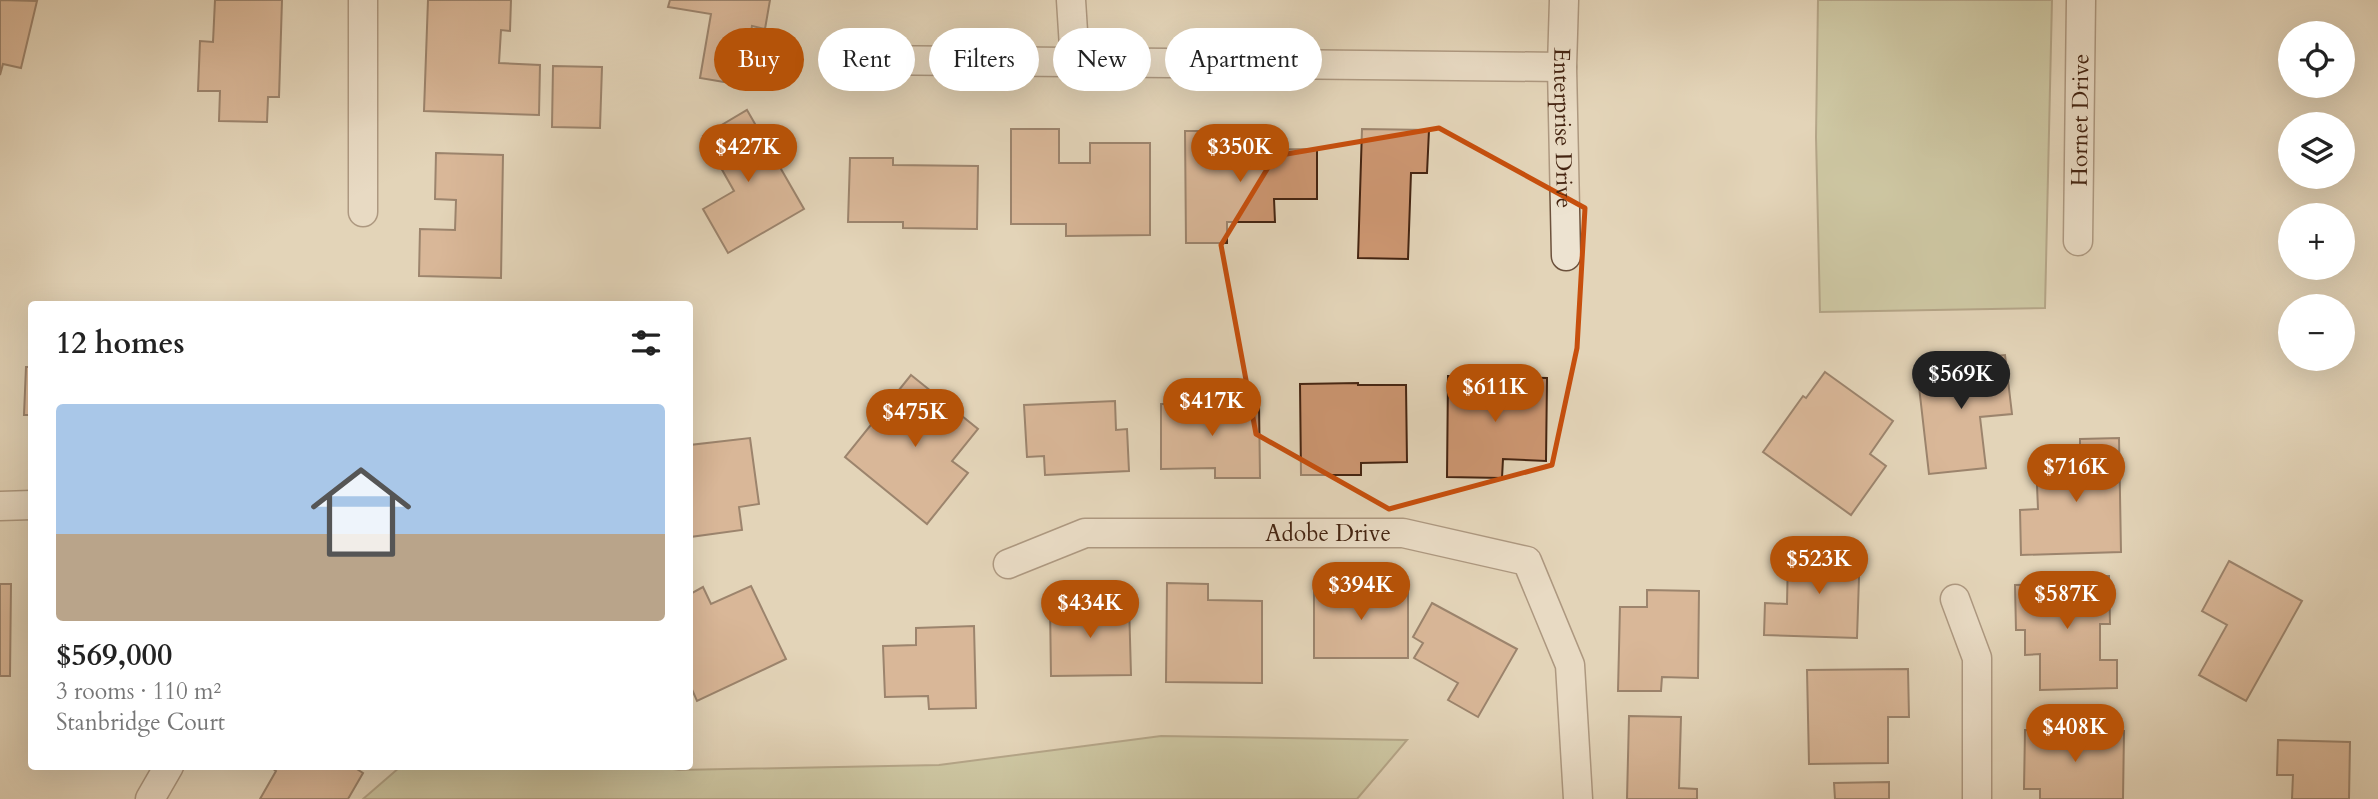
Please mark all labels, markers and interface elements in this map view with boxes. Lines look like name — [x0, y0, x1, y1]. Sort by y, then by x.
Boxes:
map controls — [2278, 21, 2355, 371]
button: locate — [2278, 21, 2355, 98]
chip: Buy — [714, 28, 804, 91]
chip: Rent — [818, 28, 915, 91]
chip: Filters — [929, 28, 1039, 91]
chip: New — [1053, 28, 1151, 91]
chip: Apartment — [1165, 28, 1322, 91]
street label: Enterprise Drive — [1546, 47, 1580, 209]
street label: Hornet Drive — [2064, 53, 2096, 187]
button: layers — [2278, 112, 2355, 189]
pin: $427K — [699, 124, 797, 184]
pin: $350K — [1191, 124, 1289, 184]
text: $427K — [715, 131, 781, 162]
text: $350K — [1207, 131, 1273, 162]
button: + — [2278, 203, 2355, 280]
button: − — [2278, 294, 2355, 371]
text: 12 homes — [56, 323, 185, 364]
icon: filters — [627, 324, 665, 362]
pin: $569K — [1912, 352, 2010, 411]
text: $569K — [1928, 358, 1994, 389]
pin: $611K — [1446, 364, 1544, 424]
text: $611K — [1462, 371, 1528, 402]
pin: $417K — [1163, 378, 1261, 438]
text: $417K — [1179, 385, 1245, 416]
pin: $475K — [866, 390, 964, 449]
text: $475K — [882, 396, 948, 427]
pin: $716K — [2027, 444, 2125, 504]
icon: home — [298, 449, 424, 575]
text: $716K — [2043, 451, 2109, 482]
street label: Adobe Drive — [1265, 518, 1391, 549]
pin: $523K — [1770, 536, 1868, 596]
text: $523K — [1786, 543, 1852, 574]
pin: $394K — [1312, 562, 1410, 622]
text: $394K — [1328, 569, 1394, 600]
pin: $587K — [2018, 572, 2116, 631]
text: $587K — [2034, 578, 2100, 609]
pin: $434K — [1041, 580, 1139, 640]
text: $434K — [1057, 587, 1123, 618]
text: $569,000 — [56, 635, 172, 676]
text: 3 rooms · 110 m² — [56, 676, 221, 707]
pin: $408K — [2026, 704, 2124, 764]
text: Stanbridge Court — [56, 707, 225, 738]
text: $408K — [2042, 711, 2108, 742]

